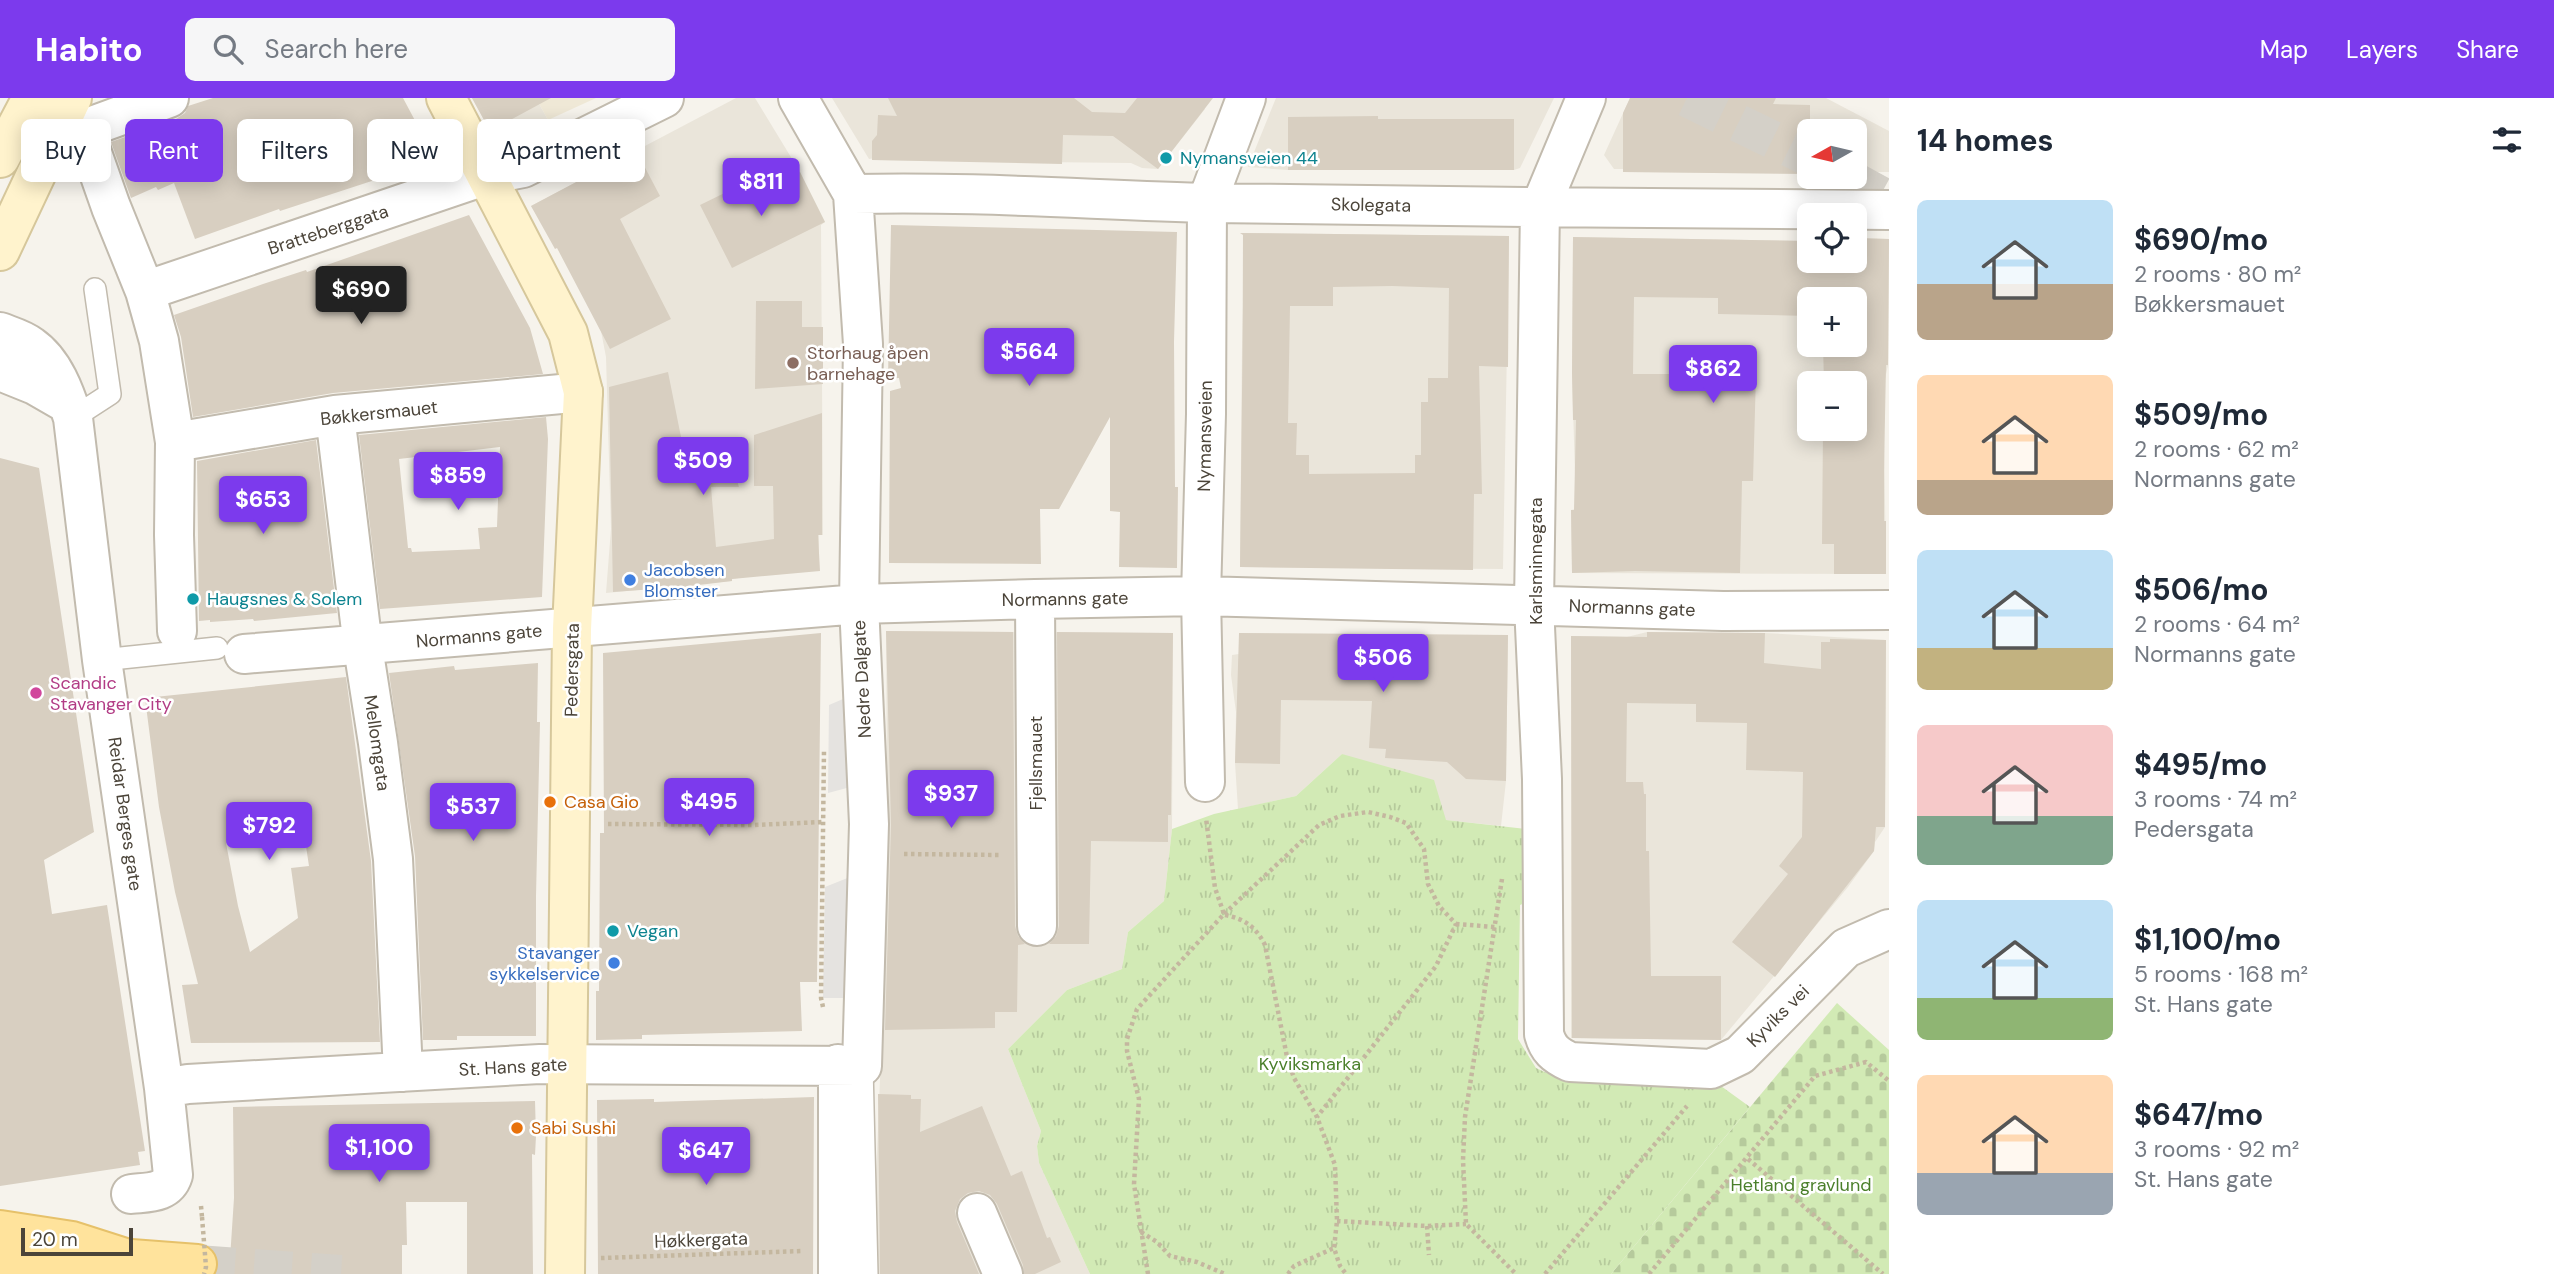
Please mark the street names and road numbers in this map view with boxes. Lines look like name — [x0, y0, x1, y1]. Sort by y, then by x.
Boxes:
street label: Skolegata — [1331, 192, 1411, 218]
street label: Bratteberggata — [265, 199, 391, 261]
street label: Nymansveien — [1192, 380, 1218, 492]
street label: Bøkkersmauet — [319, 395, 439, 431]
street label: Karlsminnegata — [1524, 497, 1548, 625]
street label: Normanns gate — [1001, 586, 1129, 612]
street label: Normanns gate — [1568, 594, 1696, 622]
street label: Normanns gate — [415, 619, 543, 653]
street label: Nedre Dalgate — [847, 619, 877, 739]
street label: Pedersgata — [559, 623, 585, 717]
street label: Mellomgata — [358, 694, 396, 792]
street label: Fjellsmauet — [1024, 716, 1048, 810]
street label: Reidar Berges gate — [102, 736, 148, 892]
street label: Kyviks vei — [1741, 979, 1815, 1053]
street label: St. Hans gate — [458, 1052, 568, 1082]
street label: Høkkergata — [654, 1226, 748, 1254]

